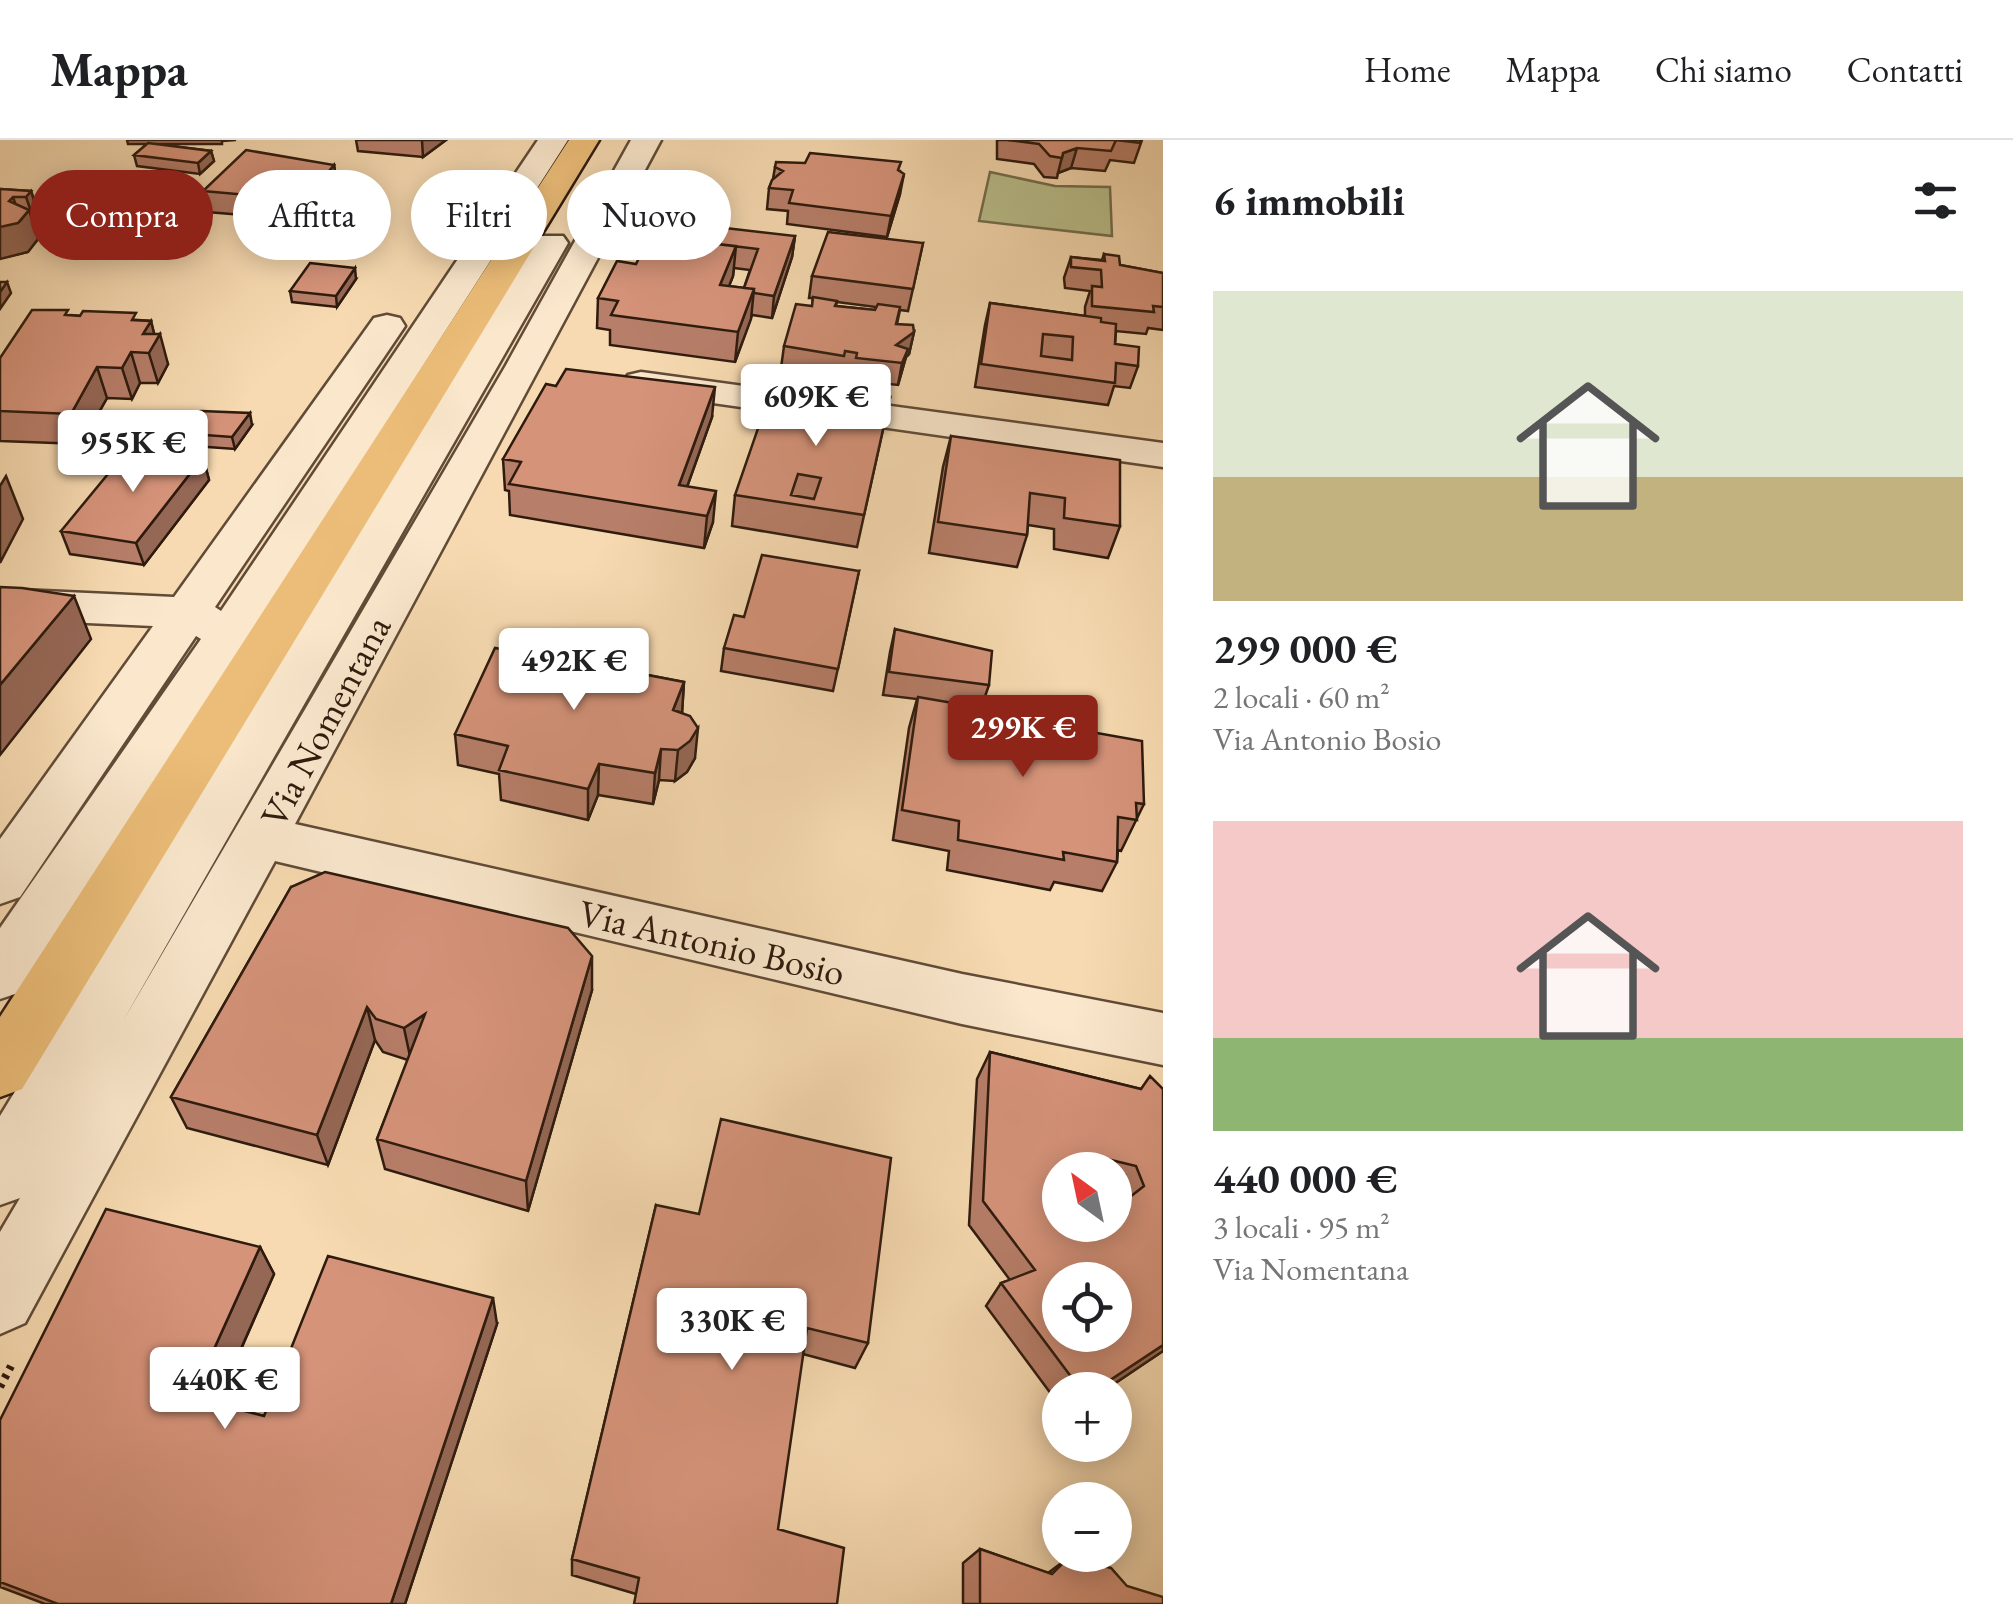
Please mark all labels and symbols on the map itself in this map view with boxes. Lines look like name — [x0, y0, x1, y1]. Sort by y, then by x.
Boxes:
pin: 609K € — [735, 364, 897, 449]
pin: 955K € — [52, 410, 214, 495]
street label: Via Nomentana — [249, 606, 402, 835]
pin: 492K € — [493, 628, 655, 713]
pin: 299K € — [942, 695, 1104, 780]
street label: Via Antonio Bosio — [574, 888, 850, 996]
north arrow — [1042, 1152, 1132, 1242]
pin: 330K € — [651, 1288, 813, 1373]
pin: 440K € — [144, 1347, 306, 1432]

